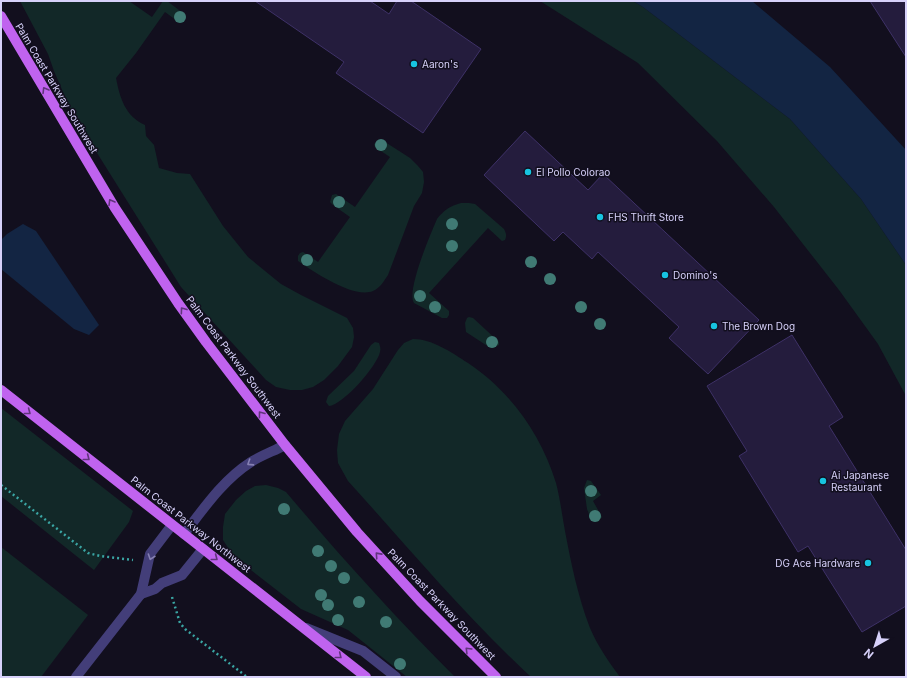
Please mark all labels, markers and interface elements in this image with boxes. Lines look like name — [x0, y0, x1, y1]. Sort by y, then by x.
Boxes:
street label: Palm Coast Parkway Southwest — [13, 21, 101, 156]
place label: Aaron's — [422, 58, 458, 70]
marker: Aaron's — [409, 59, 419, 69]
one-way arrow — [42, 87, 49, 94]
place label: El Pollo Colorao — [536, 166, 610, 178]
marker: El Pollo Colorao — [523, 167, 533, 177]
one-way arrow — [108, 199, 116, 206]
place label: FHS Thrift Store — [608, 211, 684, 223]
marker: FHS Thrift Store — [595, 212, 605, 222]
place label: Domino's — [673, 269, 717, 281]
marker: Domino's — [660, 270, 670, 280]
street label: Palm Coast Parkway Southwest — [184, 294, 284, 421]
one-way arrow — [181, 307, 188, 314]
place label: The Brown Dog — [722, 320, 795, 332]
marker: The Brown Dog — [709, 321, 719, 331]
one-way arrow — [24, 407, 31, 414]
one-way arrow — [258, 411, 266, 418]
one-way arrow — [82, 453, 89, 460]
one-way arrow — [247, 458, 254, 466]
place label: Ai Japanese Restaurant — [831, 469, 889, 493]
street label: Palm Coast Parkway Northwest — [129, 473, 254, 575]
marker: Ai Japanese Restaurant — [818, 476, 828, 486]
street label: Palm Coast Parkway Southwest — [386, 546, 499, 663]
one-way arrow — [147, 553, 156, 560]
one-way arrow — [376, 553, 383, 560]
one-way arrow — [211, 554, 218, 561]
place label: DG Ace Hardware — [775, 557, 860, 569]
marker: DG Ace Hardware — [863, 558, 873, 568]
north arrow — [855, 626, 895, 666]
text: N — [861, 646, 876, 662]
one-way arrow — [465, 647, 473, 655]
one-way arrow — [335, 651, 342, 658]

